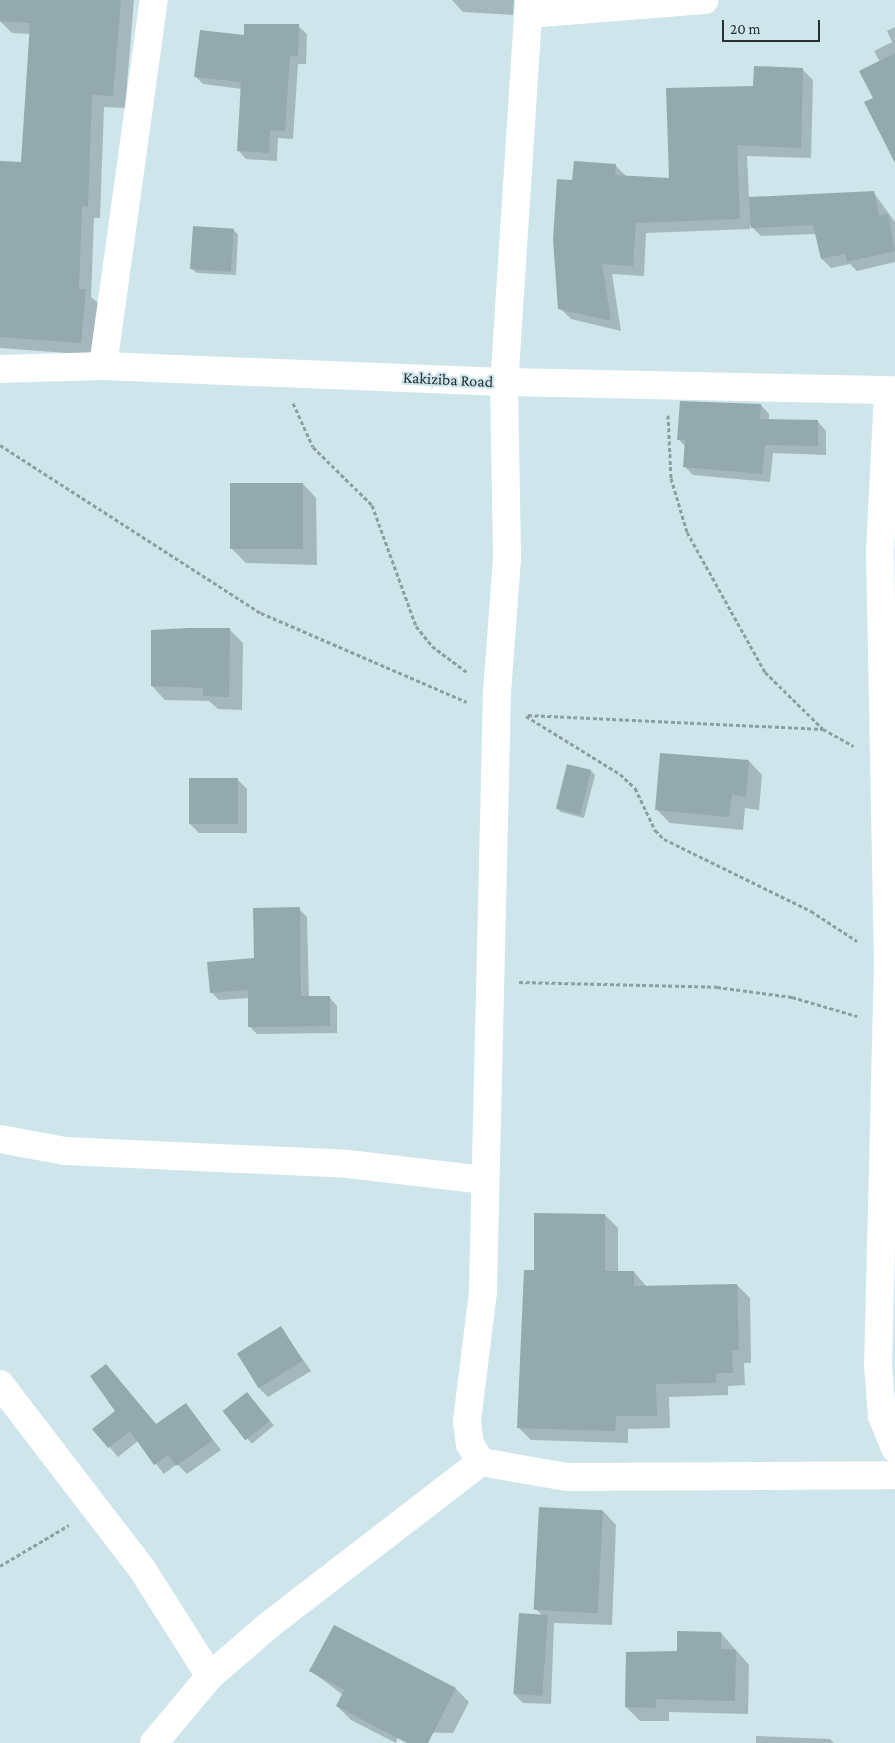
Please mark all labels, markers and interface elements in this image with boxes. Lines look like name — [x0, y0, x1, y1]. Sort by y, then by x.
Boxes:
scale bar — [725, 10, 822, 42]
text: 20 m — [730, 21, 761, 37]
street label: Kakiziba Road — [402, 368, 494, 392]

